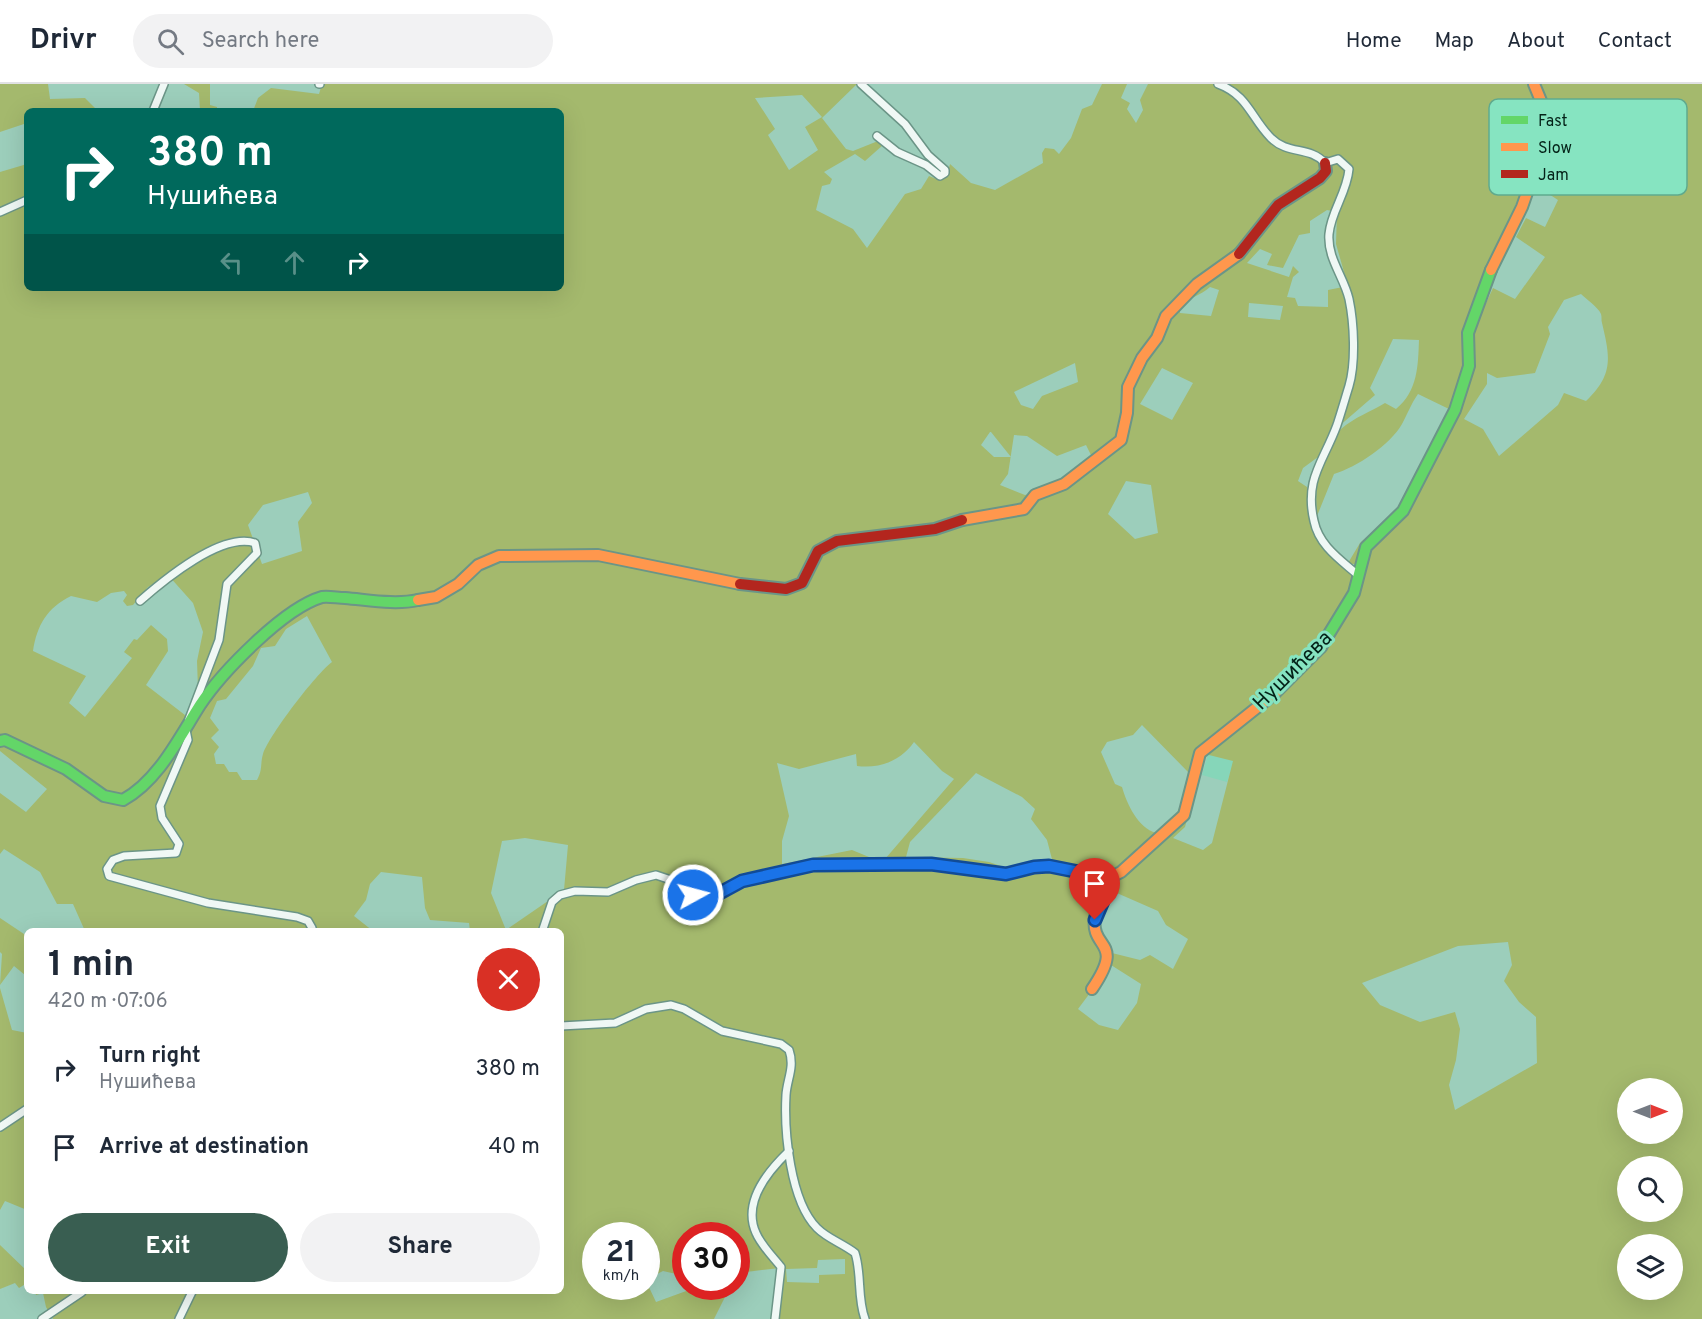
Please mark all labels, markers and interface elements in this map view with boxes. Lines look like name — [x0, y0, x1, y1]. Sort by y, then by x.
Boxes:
search box — [133, 14, 553, 68]
text: Drivr — [30, 23, 97, 59]
icon: search — [154, 25, 187, 58]
text: Search here — [202, 28, 319, 55]
text: Home — [1346, 28, 1402, 55]
text: Map — [1435, 28, 1474, 55]
text: About — [1507, 28, 1565, 55]
text: Contact — [1598, 28, 1672, 55]
legend — [1489, 99, 1687, 195]
text: Fast — [1538, 112, 1568, 132]
text: 380 m — [147, 128, 273, 181]
icon: right — [48, 132, 126, 210]
text: Slow — [1538, 139, 1572, 159]
text: Jam — [1538, 166, 1569, 186]
text: Нушићева — [147, 180, 278, 214]
icon: left — [215, 246, 248, 279]
icon: ahead — [278, 246, 311, 279]
icon: right — [341, 246, 374, 279]
street label: Нушићева — [1248, 626, 1339, 717]
pin — [1069, 858, 1120, 920]
position arrow — [661, 863, 725, 927]
icon: arrive — [1078, 867, 1111, 900]
text: 1 min — [48, 943, 134, 989]
button: close — [477, 948, 540, 1011]
text: 420 m · 07:06 — [48, 989, 168, 1015]
text: Turn right — [99, 1043, 201, 1070]
icon: right — [48, 1053, 81, 1086]
text: 380 m — [476, 1056, 540, 1083]
text: Нушићева — [99, 1070, 196, 1096]
north arrow — [1617, 1078, 1683, 1144]
map controls — [1617, 1078, 1683, 1300]
icon: arrive — [48, 1131, 81, 1164]
text: Arrive at destination — [99, 1134, 309, 1161]
text: 40 m — [488, 1134, 540, 1161]
button: search — [1617, 1156, 1683, 1222]
button: Exit — [48, 1213, 288, 1282]
button: Share — [300, 1213, 540, 1282]
speed limit sign: 30 — [672, 1222, 750, 1300]
button: layers — [1617, 1234, 1683, 1300]
text: 21 — [606, 1235, 636, 1272]
text: km/h — [603, 1267, 639, 1286]

